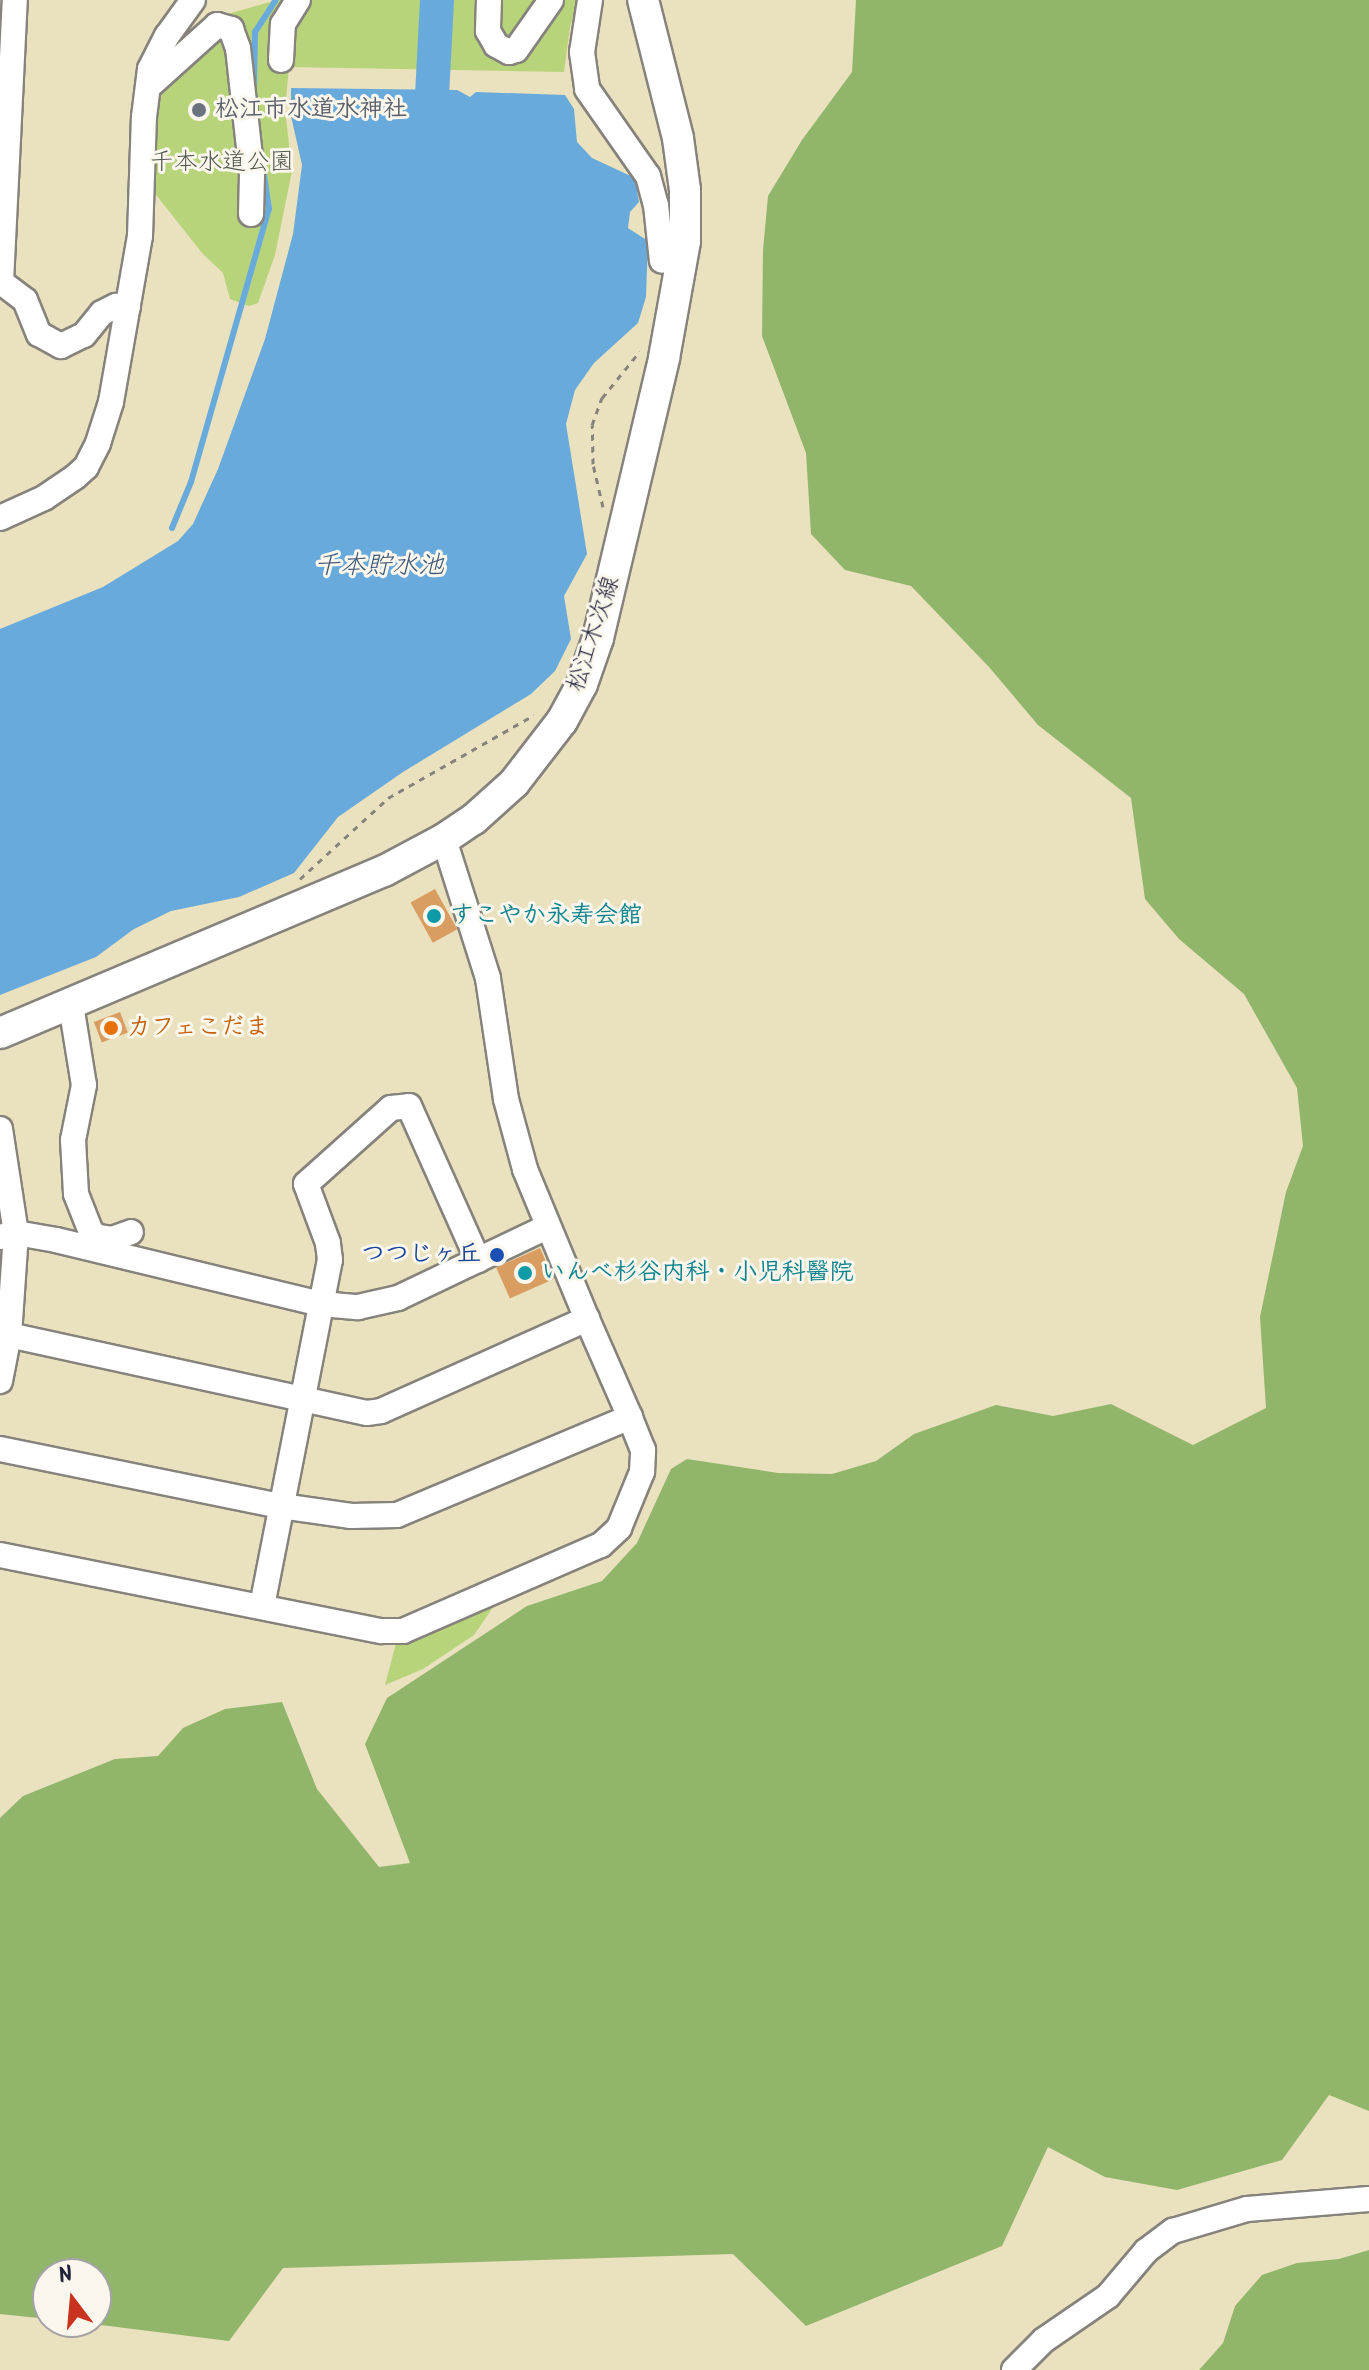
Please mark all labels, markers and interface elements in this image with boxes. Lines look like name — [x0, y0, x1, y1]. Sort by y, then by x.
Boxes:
place label: 松江市水道水神社 — [215, 96, 407, 124]
marker: 松江市水道水神社 — [190, 101, 208, 119]
park label: 千本水道公園 — [150, 149, 294, 177]
water label: 千本貯水池 — [314, 551, 444, 583]
street label: 松江木次線 — [562, 572, 626, 696]
place label: すこやか永寿会館 — [450, 902, 642, 930]
marker: すこやか永寿会館 — [425, 907, 443, 925]
place label: カフェこだま — [127, 1014, 271, 1042]
marker: カフェこだま — [102, 1019, 120, 1037]
place label: つつじヶ丘 — [361, 1241, 481, 1269]
marker: つつじヶ丘 — [488, 1246, 506, 1264]
place label: いんべ杉谷内科・小児科醫院 — [541, 1259, 853, 1287]
marker: いんべ杉谷内科・小児科醫院 — [516, 1264, 534, 1282]
north arrow — [32, 2258, 112, 2338]
text: N — [54, 2258, 77, 2295]

